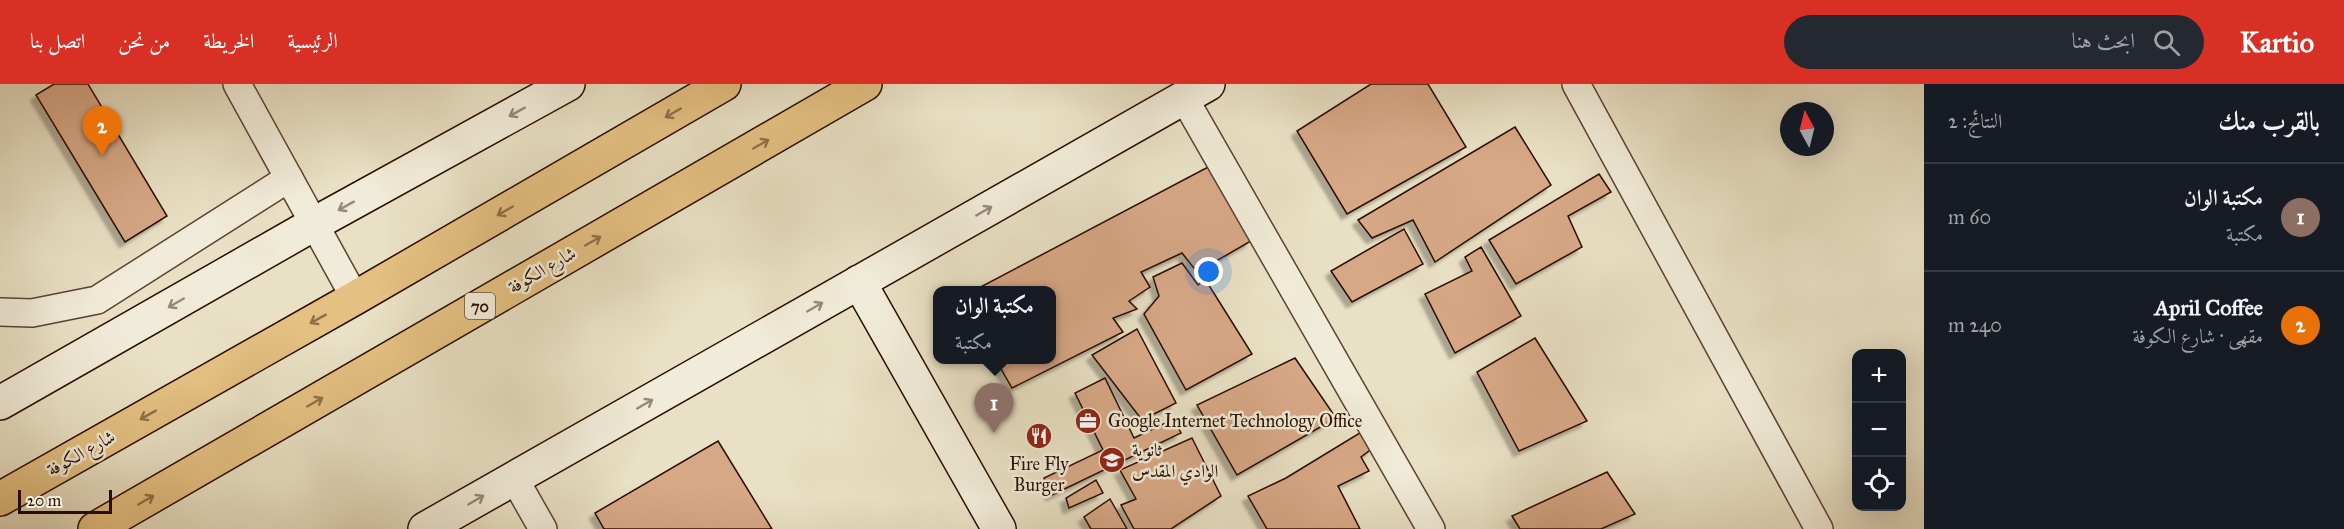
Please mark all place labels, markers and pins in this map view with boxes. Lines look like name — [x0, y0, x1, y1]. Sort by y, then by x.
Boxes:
pin: 2 — [82, 106, 122, 156]
pin: 1 — [974, 384, 1014, 433]
office icon: Google Internet Technology Office — [1073, 406, 1103, 436]
place label: Google Internet Technology Office — [1108, 410, 1362, 433]
restaurant icon: Fire Fly Burger — [1024, 421, 1054, 451]
place label: ثانوية الوادي المقدس — [1132, 439, 1218, 486]
school or university icon: ثانوية الوادي المقدس — [1097, 445, 1127, 475]
place label: Fire Fly Burger — [1009, 453, 1069, 497]

